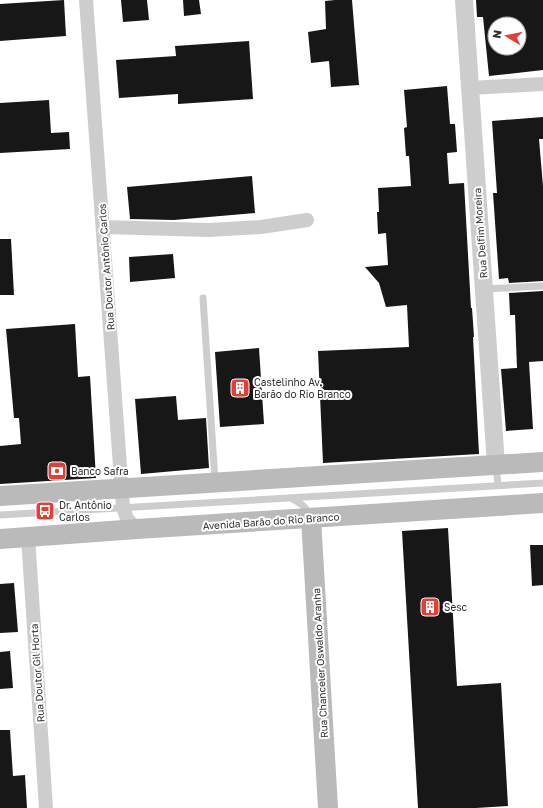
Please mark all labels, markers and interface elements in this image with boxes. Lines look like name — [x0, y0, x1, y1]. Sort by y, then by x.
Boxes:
north arrow — [487, 16, 527, 56]
text: N — [490, 29, 504, 39]
street label: Rua Delfim Moreira — [471, 187, 489, 279]
street label: Rua Doutor Antônio Carlos — [96, 203, 116, 331]
place label: Castelinho Av. Barão do Rio Branco — [254, 376, 351, 400]
building icon: Castelinho Av. Barão do Rio Branco — [229, 377, 251, 399]
bank icon: Banco Safra — [46, 460, 68, 482]
place label: Banco Safra — [71, 465, 129, 477]
place label: Dr. Antônio Carlos — [59, 499, 112, 523]
bus stop icon: Dr. Antônio Carlos — [34, 500, 56, 522]
street label: Avenida Barão do Rio Branco — [202, 510, 340, 532]
street label: Rua Chanceler Oswaldo Aranha — [310, 588, 330, 738]
building icon: Sesc — [419, 596, 441, 618]
place label: Sesc — [444, 601, 467, 613]
street label: Rua Doutor Gil Horta — [28, 623, 46, 723]

